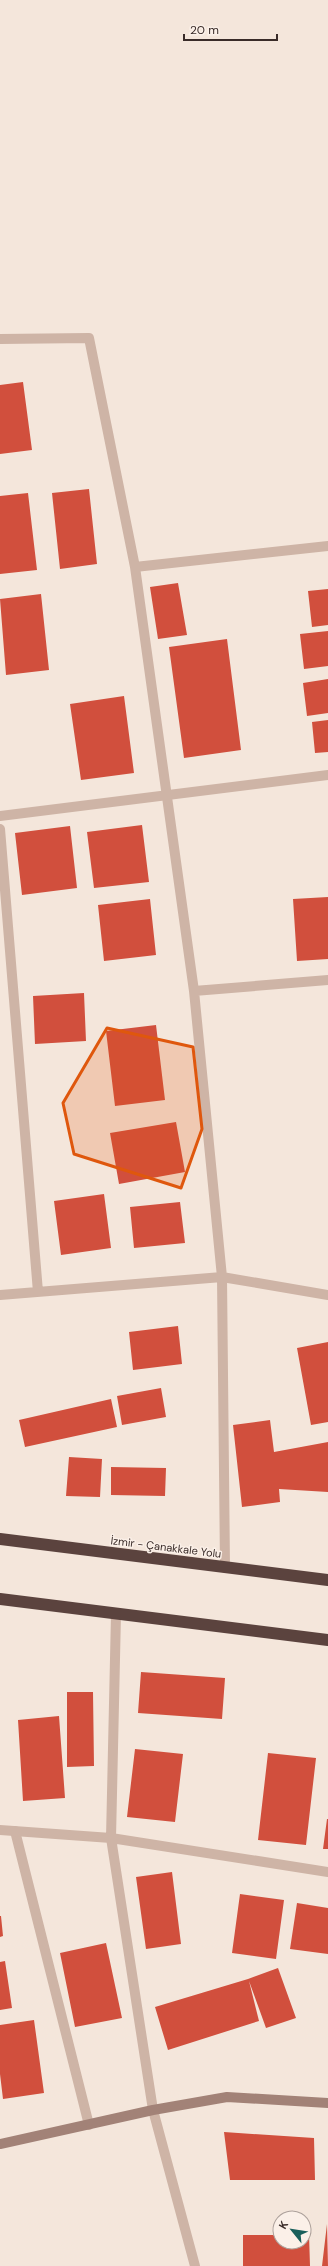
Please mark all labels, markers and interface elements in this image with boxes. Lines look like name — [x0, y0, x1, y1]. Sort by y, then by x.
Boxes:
scale bar — [184, 16, 277, 42]
text: 20 m — [190, 22, 219, 38]
street label: İzmir - Çanakkale Yolu — [110, 1533, 222, 1561]
north arrow — [272, 2210, 312, 2250]
text: K — [275, 2218, 291, 2232]

